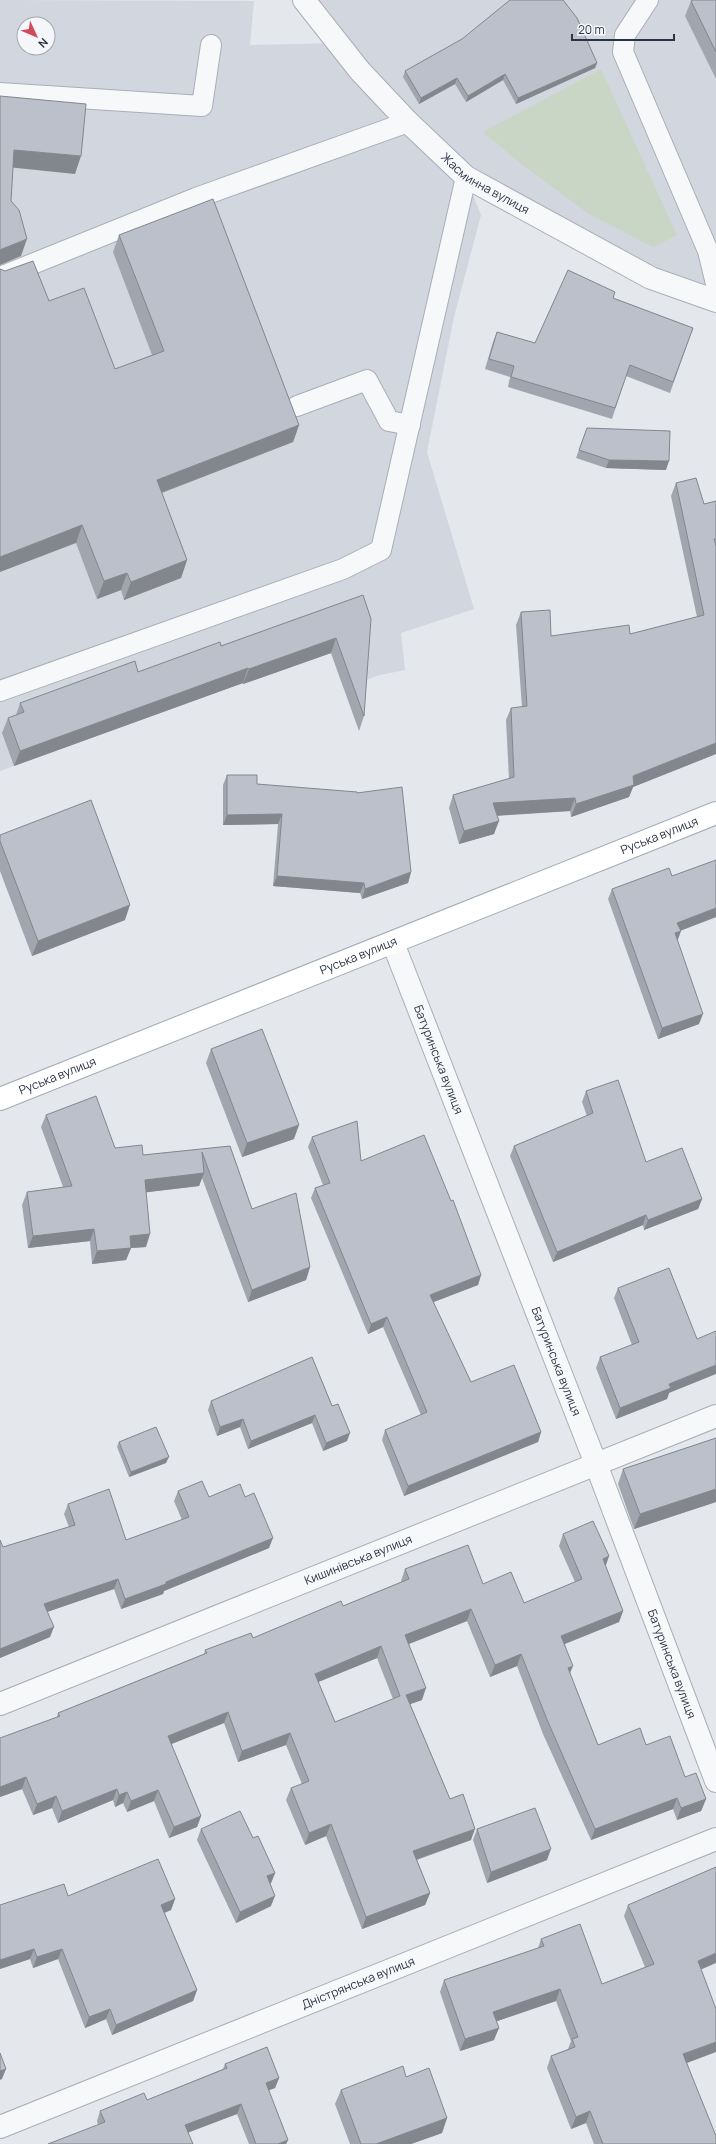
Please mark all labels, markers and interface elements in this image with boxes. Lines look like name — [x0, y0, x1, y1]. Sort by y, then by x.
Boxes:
north arrow — [16, 16, 56, 56]
scale bar — [572, 16, 674, 42]
text: 20 m — [578, 21, 605, 38]
text: N — [35, 35, 52, 51]
street label: Жасминна вулиця — [437, 149, 533, 218]
street label: Руська вулиця — [618, 812, 700, 858]
street label: Руська вулиця — [317, 932, 399, 978]
street label: Батуринська вулиця — [410, 1002, 468, 1116]
street label: Руська вулиця — [16, 1052, 99, 1099]
street label: Батуринська вулиця — [528, 1304, 585, 1418]
street label: Кишинівська вулиця — [302, 1530, 414, 1589]
street label: Батуринська вулиця — [644, 1607, 701, 1721]
street label: Дністрянська вулиця — [299, 1952, 417, 2013]

